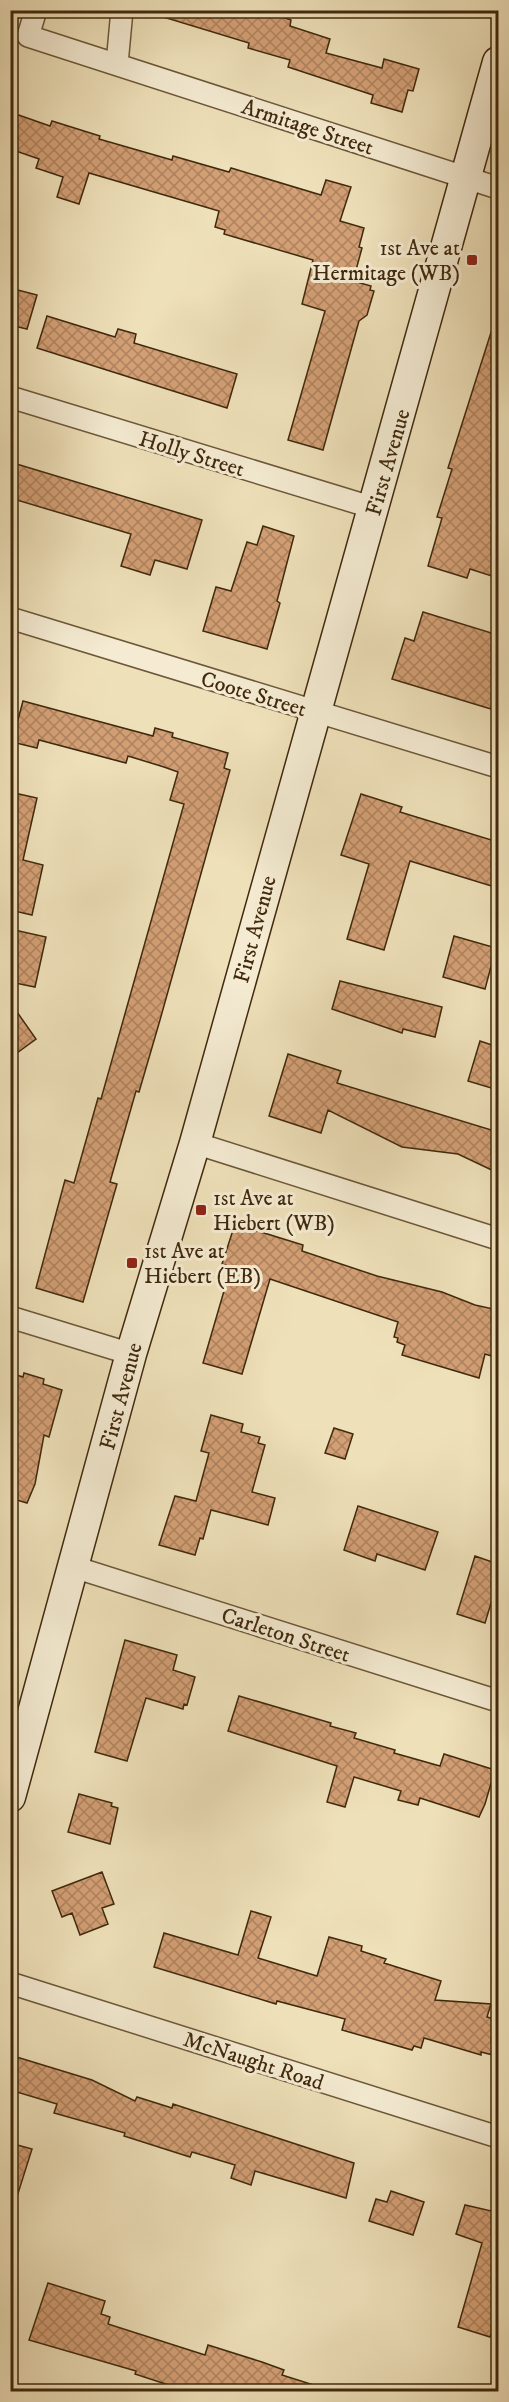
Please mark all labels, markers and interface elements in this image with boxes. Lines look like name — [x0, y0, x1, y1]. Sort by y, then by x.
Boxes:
street label: Armitage Street — [238, 93, 377, 161]
place label: 1st Ave at Hermitage (WB) — [312, 235, 460, 287]
marker: 1st Ave at Hermitage (WB) — [465, 253, 479, 267]
street label: First Avenue — [360, 406, 417, 519]
street label: Holly Street — [136, 426, 248, 483]
street label: Coote Street — [198, 666, 310, 723]
street label: First Avenue — [228, 873, 283, 986]
place label: 1st Ave at Hiebert (WB) — [213, 1185, 335, 1237]
marker: 1st Ave at Hiebert (WB) — [194, 1203, 208, 1217]
place label: 1st Ave at Hiebert (EB) — [144, 1238, 261, 1290]
marker: 1st Ave at Hiebert (EB) — [125, 1256, 139, 1270]
street label: First Avenue — [94, 1340, 149, 1453]
street label: Carleton Street — [218, 1602, 353, 1669]
street label: McNaught Road — [180, 2026, 327, 2097]

